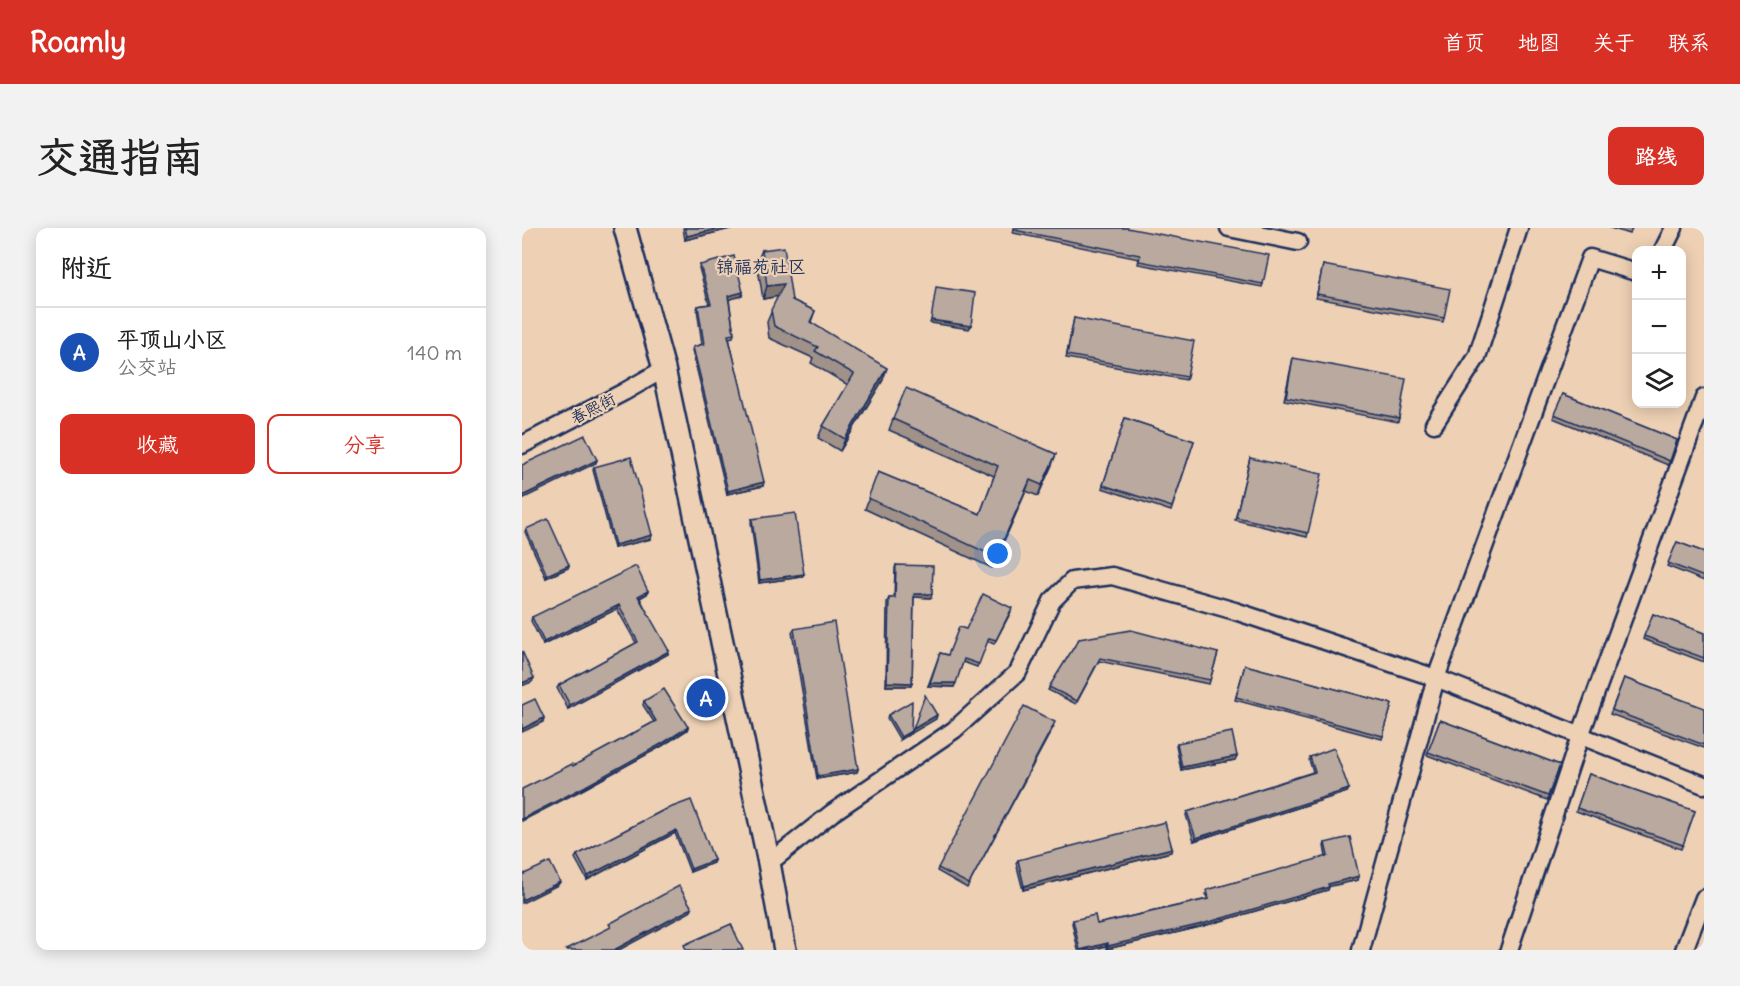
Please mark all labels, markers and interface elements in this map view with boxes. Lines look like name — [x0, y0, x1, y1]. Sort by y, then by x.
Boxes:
text: Roamly — [30, 24, 126, 60]
text: 首页 — [1443, 29, 1485, 56]
text: 地图 — [1518, 29, 1560, 56]
text: 关于 — [1593, 29, 1635, 56]
text: 联系 — [1668, 29, 1710, 56]
button: 路线 — [1608, 127, 1704, 185]
text: 交通指南 — [36, 131, 204, 183]
map controls — [1632, 246, 1686, 408]
button: + — [1632, 246, 1686, 300]
text: 附近 — [60, 251, 112, 284]
district label: 锦福苑社区 — [716, 255, 806, 278]
button: − — [1632, 300, 1686, 354]
text: 平顶山小区 — [117, 325, 227, 353]
text: A — [73, 340, 86, 365]
text: 140 m — [407, 340, 462, 365]
text: 公交站 — [117, 354, 177, 379]
button: layers — [1632, 354, 1686, 408]
street label: 春熙街 — [567, 388, 619, 428]
button: 收藏 — [60, 414, 255, 474]
button: 分享 — [267, 414, 462, 474]
your location — [983, 539, 1012, 568]
pin: A — [686, 676, 726, 720]

